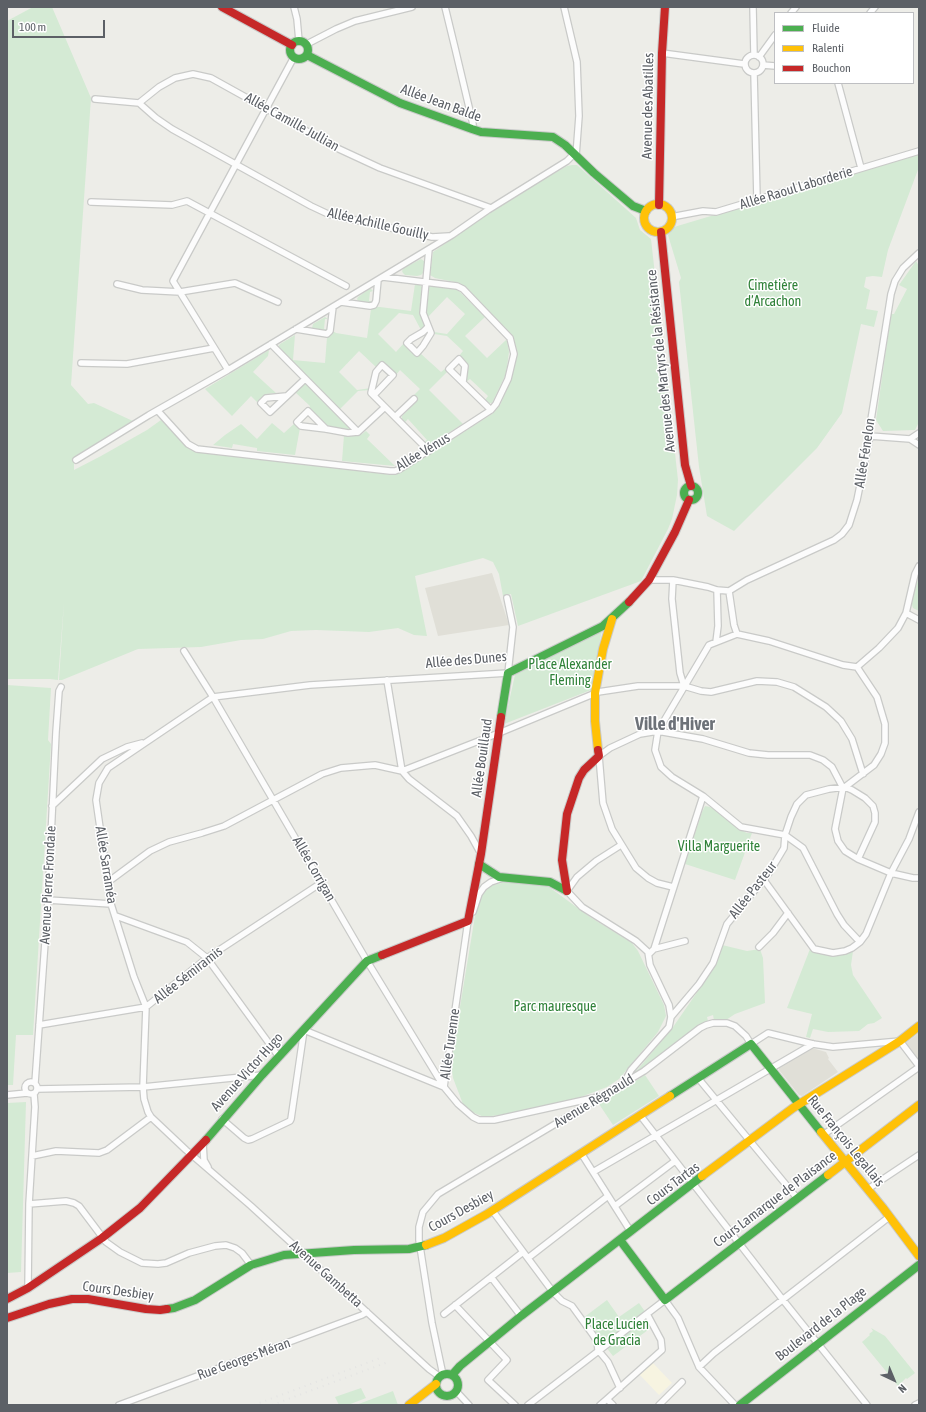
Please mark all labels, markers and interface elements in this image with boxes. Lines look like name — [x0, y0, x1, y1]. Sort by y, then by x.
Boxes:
scale bar — [14, 12, 107, 38]
legend — [774, 12, 914, 84]
text: 100 m — [19, 20, 46, 34]
text: Fluide — [812, 21, 840, 35]
text: Ralenti — [812, 41, 844, 55]
street label: Avenue des Abatilles — [639, 53, 657, 159]
text: Bouchon — [812, 61, 851, 75]
street label: Allée Jean Balde — [398, 81, 484, 125]
street label: Allée Camille Jullian — [242, 89, 342, 155]
street label: Allée Raoul Laborderie — [738, 163, 854, 213]
street label: Allée Achille Gouilly — [326, 204, 430, 244]
street label: Avenue des Martyrs de la Résistance — [643, 269, 679, 453]
park label: Cimetière d’Arcachon — [745, 278, 801, 310]
street label: Allée Fénelon — [851, 417, 879, 489]
street label: Allée Vénus — [393, 429, 453, 475]
street label: Allée des Dunes — [425, 648, 507, 672]
park label: Place Alexander Fleming — [528, 657, 612, 690]
district label: Ville d'Hiver — [635, 713, 715, 735]
street label: Allée Bouillaud — [468, 718, 496, 798]
street label: Avenue Pierre Frondaie — [36, 825, 60, 945]
street label: Allée Sarraméa — [92, 825, 120, 905]
street label: Allée Corrigan — [289, 834, 339, 904]
park label: Villa Marguerite — [678, 839, 760, 855]
street label: Allée Pasteur — [725, 858, 781, 922]
street label: Allée Sémiramis — [150, 943, 226, 1007]
park label: Parc mauresque — [514, 999, 596, 1015]
street label: Allée Turenne — [437, 1008, 463, 1080]
street label: Avenue Victor Hugo — [207, 1029, 287, 1115]
street label: Avenue Régnauld — [551, 1071, 637, 1131]
street label: Rue François Legallais — [804, 1092, 888, 1190]
street label: Cours Lamarque de Plaisance — [710, 1147, 840, 1251]
street label: Cours Tartas — [643, 1159, 703, 1209]
street label: Cours Desbiey — [426, 1186, 496, 1236]
street label: Avenue Gambetta — [286, 1237, 366, 1311]
street label: Cours Desbiey — [81, 1278, 155, 1304]
street label: Boulevard de la Plage — [772, 1283, 870, 1365]
park label: Place Lucien de Gracia — [585, 1317, 649, 1350]
street label: Rue Georges Méran — [195, 1334, 293, 1384]
north arrow — [874, 1360, 914, 1400]
text: N — [896, 1382, 909, 1395]

